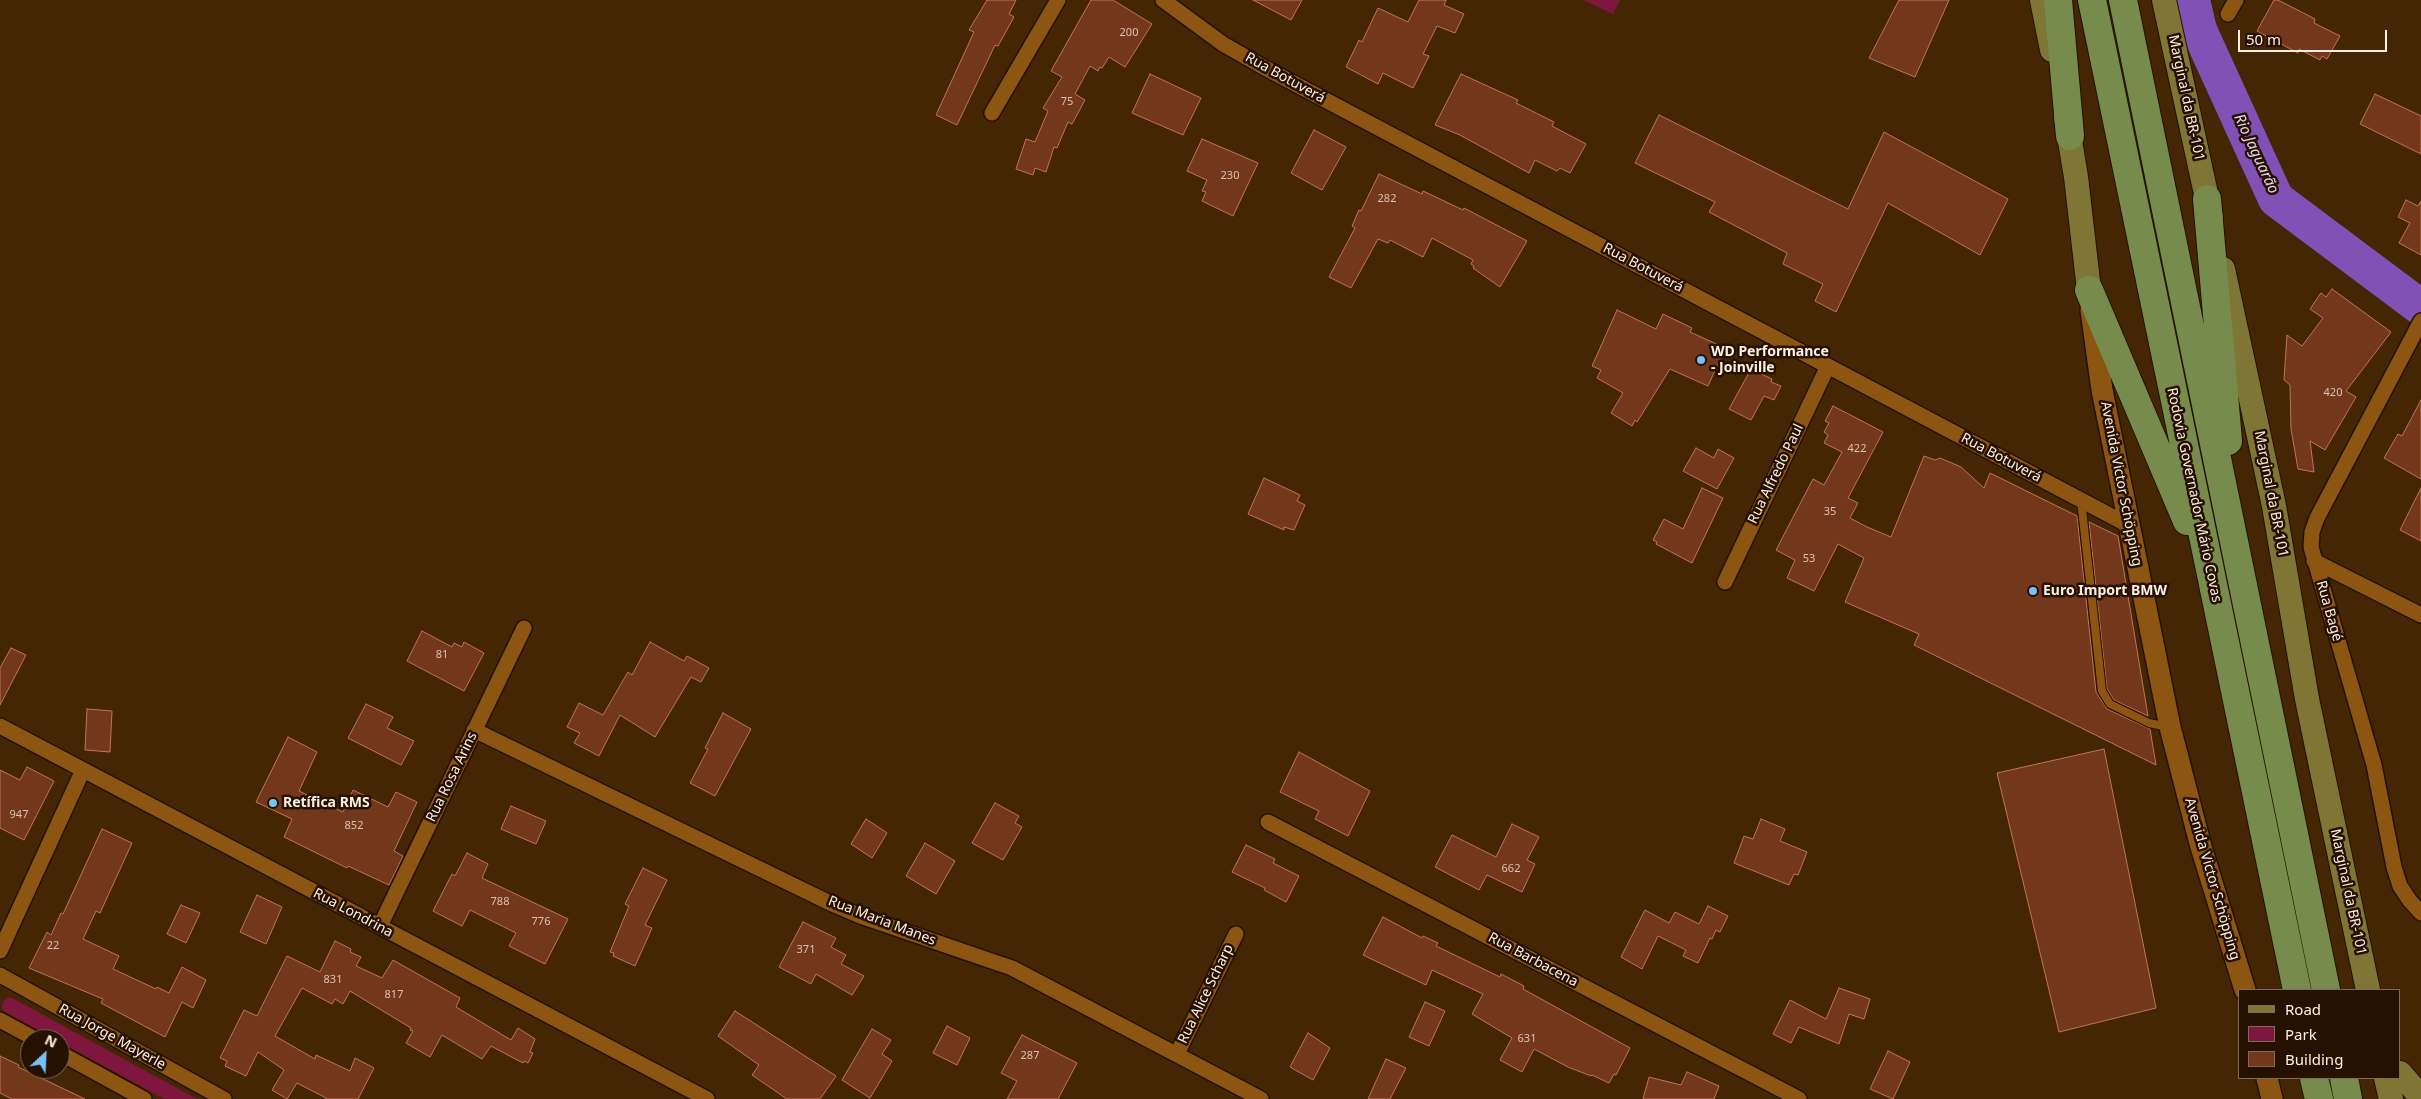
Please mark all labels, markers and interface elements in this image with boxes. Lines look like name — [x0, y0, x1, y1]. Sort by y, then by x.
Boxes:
scale bar — [2241, 20, 2390, 52]
house number: 200 — [1120, 26, 1138, 40]
text: 50 m — [2246, 29, 2281, 49]
street label: Marginal da BR-101 — [2164, 33, 2208, 163]
street label: Rua Botuverá — [1242, 49, 1328, 107]
house number: 75 — [1061, 95, 1073, 109]
water label: Rio Jaguarão — [2230, 111, 2282, 197]
house number: 230 — [1221, 169, 1239, 183]
house number: 282 — [1378, 192, 1396, 206]
street label: Rua Botuverá — [1600, 240, 1686, 296]
place label: WD Performance - Joinville — [1711, 344, 1829, 377]
marker: WD Performance - Joinville — [1695, 354, 1707, 366]
street label: Rodovia Governador Mário Covas — [2163, 386, 2225, 604]
house number: 420 — [2324, 386, 2342, 400]
street label: Avenida Victor Schöpping — [2097, 400, 2145, 568]
street label: Rua Alfredo Paul — [1745, 421, 1807, 527]
street label: Marginal da BR-101 — [2250, 429, 2292, 559]
street label: Rua Botuverá — [1958, 430, 2044, 486]
house number: 422 — [1848, 442, 1866, 456]
house number: 35 — [1824, 505, 1836, 519]
house number: 53 — [1803, 552, 1815, 566]
street label: Rua Bagé — [2312, 579, 2346, 643]
place label: Euro Import BMW — [2043, 583, 2167, 599]
marker: Euro Import BMW — [2027, 585, 2039, 597]
house number: 81 — [436, 648, 448, 662]
street label: Rua Rosa Arins — [423, 729, 481, 825]
place label: Retífica RMS — [283, 795, 370, 811]
street label: Avenida Victor Schöpping — [2181, 796, 2243, 962]
marker: Retífica RMS — [267, 797, 279, 809]
house number: 947 — [10, 808, 28, 822]
house number: 852 — [345, 819, 363, 833]
street label: Marginal da BR-101 — [2326, 827, 2370, 957]
house number: 662 — [1502, 862, 1520, 876]
street label: Rua Londrina — [310, 885, 396, 941]
street label: Rua Maria Manes — [826, 893, 938, 949]
house number: 788 — [491, 895, 509, 909]
house number: 776 — [532, 915, 550, 929]
street label: Rua Barbacena — [1485, 929, 1581, 991]
house number: 22 — [47, 939, 59, 953]
street label: Rua Alice Scharp — [1175, 942, 1237, 1046]
house number: 371 — [797, 943, 815, 957]
house number: 831 — [324, 973, 342, 987]
house number: 817 — [385, 988, 403, 1002]
legend — [2238, 989, 2401, 1079]
text: Road — [2285, 999, 2321, 1019]
street label: Rua Jorge Mayerle — [56, 1001, 168, 1073]
text: Park — [2285, 1024, 2317, 1044]
north arrow — [20, 1029, 70, 1079]
text: N — [42, 1030, 60, 1052]
house number: 631 — [1518, 1032, 1536, 1046]
house number: 287 — [1021, 1049, 1039, 1063]
text: Building — [2285, 1049, 2343, 1069]

